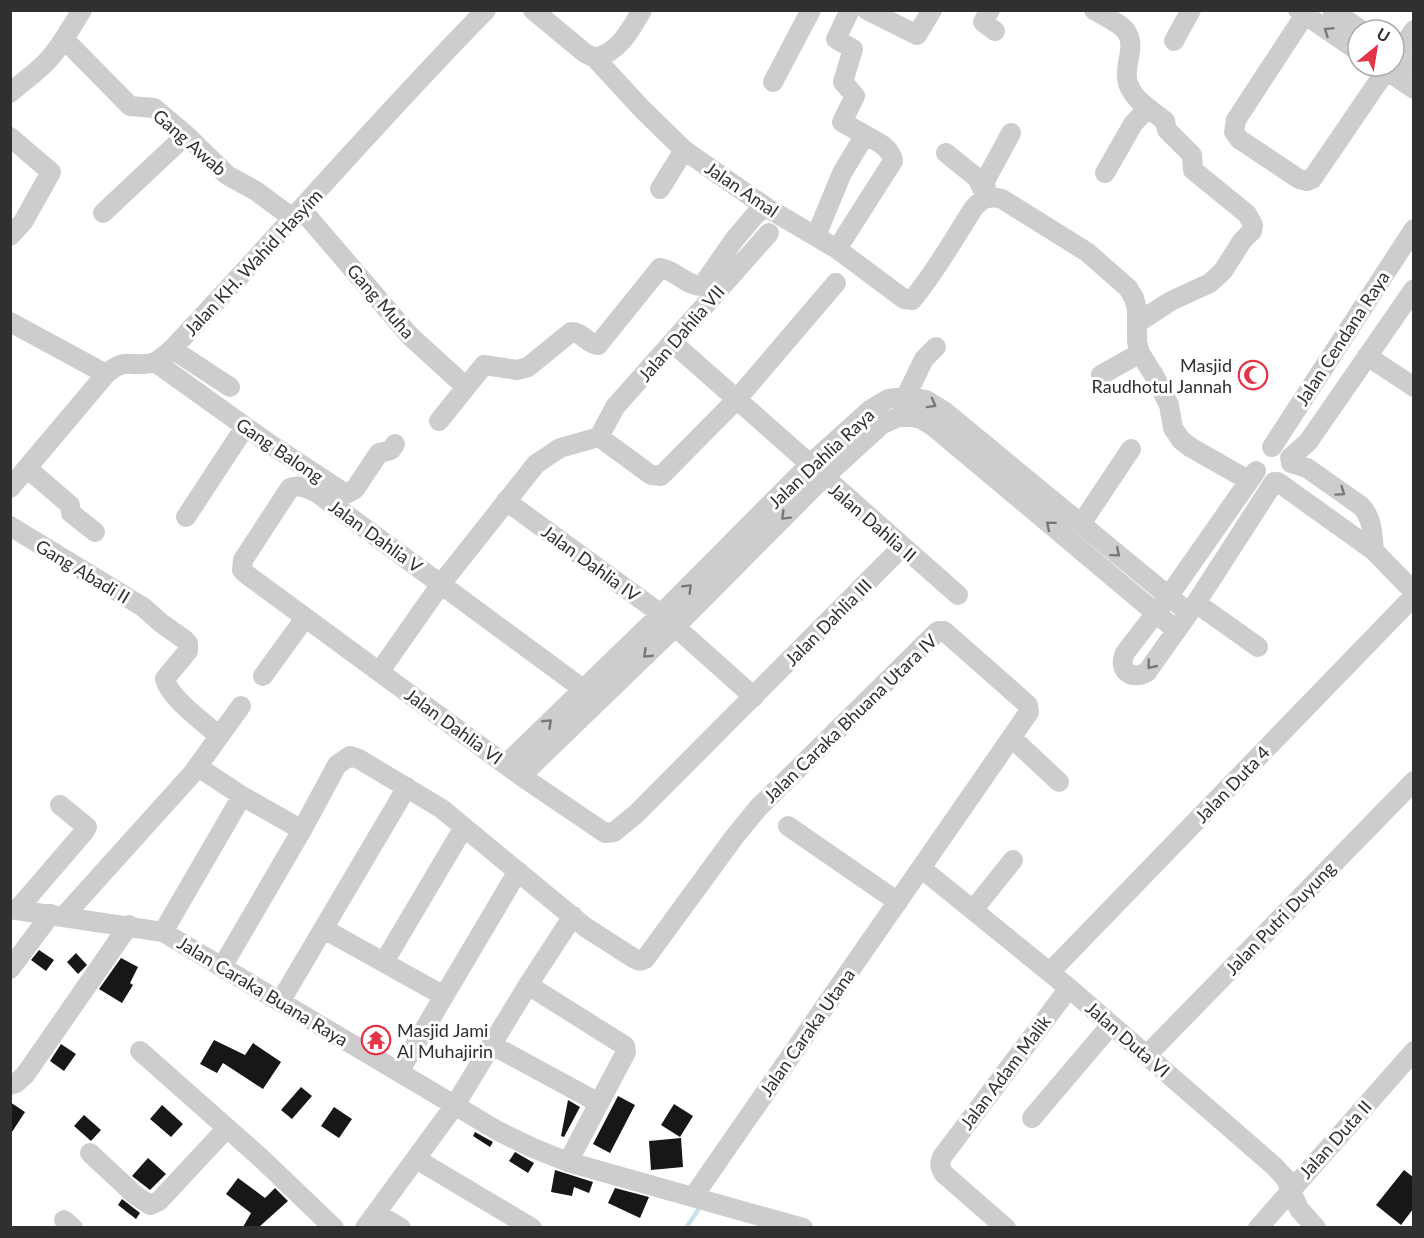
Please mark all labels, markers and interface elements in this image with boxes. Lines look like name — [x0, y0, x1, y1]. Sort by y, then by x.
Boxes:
north arrow — [1346, 18, 1406, 78]
text: U — [1374, 23, 1394, 46]
one-way arrow — [1324, 27, 1335, 38]
street label: Gang Awab — [149, 104, 231, 180]
street label: Jalan Amal — [701, 157, 783, 221]
street label: Jalan KH. Wahid Hasyim — [179, 184, 327, 340]
street label: Gang Muha — [343, 259, 419, 343]
street label: Jalan Cendana Raya — [1290, 267, 1394, 409]
street label: Jalan Dahlia VII — [633, 280, 729, 386]
place label: Masjid Raudhotul Jannah — [1092, 354, 1232, 397]
mosque icon: Masjid Raudhotul Jannah — [1237, 359, 1269, 391]
one-way arrow — [926, 397, 936, 408]
street label: Jalan Dahlia Raya — [764, 403, 878, 513]
street label: Gang Balong — [232, 413, 328, 487]
street label: Jalan Dahlia II — [825, 478, 921, 566]
one-way arrow — [1335, 485, 1346, 496]
street label: Jalan Dahlia V — [325, 495, 428, 578]
one-way arrow — [782, 509, 793, 520]
street label: Jalan Dahlia IV — [538, 520, 645, 606]
one-way arrow — [1046, 522, 1057, 533]
street label: Gang Abadi II — [32, 534, 134, 608]
one-way arrow — [1109, 546, 1120, 557]
street label: Jalan Dahlia III — [780, 574, 876, 670]
one-way arrow — [680, 584, 691, 595]
street label: Jalan Caraka Bhuana Utara IV — [759, 629, 942, 807]
one-way arrow — [644, 646, 655, 657]
one-way arrow — [1147, 658, 1158, 669]
street label: Jalan Dahlia VI — [401, 683, 507, 769]
one-way arrow — [541, 719, 551, 730]
street label: Jalan Duta 4 — [1190, 741, 1274, 827]
street label: Jalan Putri Duyung — [1220, 857, 1340, 979]
street label: Jalan Caraka Buana Raya — [174, 931, 352, 1051]
street label: Jalan Caraka Utana — [755, 964, 859, 1100]
street label: Jalan Duta VI — [1081, 997, 1175, 1081]
street label: Jalan Adam Malik — [955, 1010, 1056, 1133]
place label: Masjid Jami Al Muhajirin — [397, 1019, 493, 1062]
temple icon: Masjid Jami Al Muhajirin — [360, 1024, 392, 1056]
street label: Jalan Duta II — [1294, 1095, 1376, 1183]

